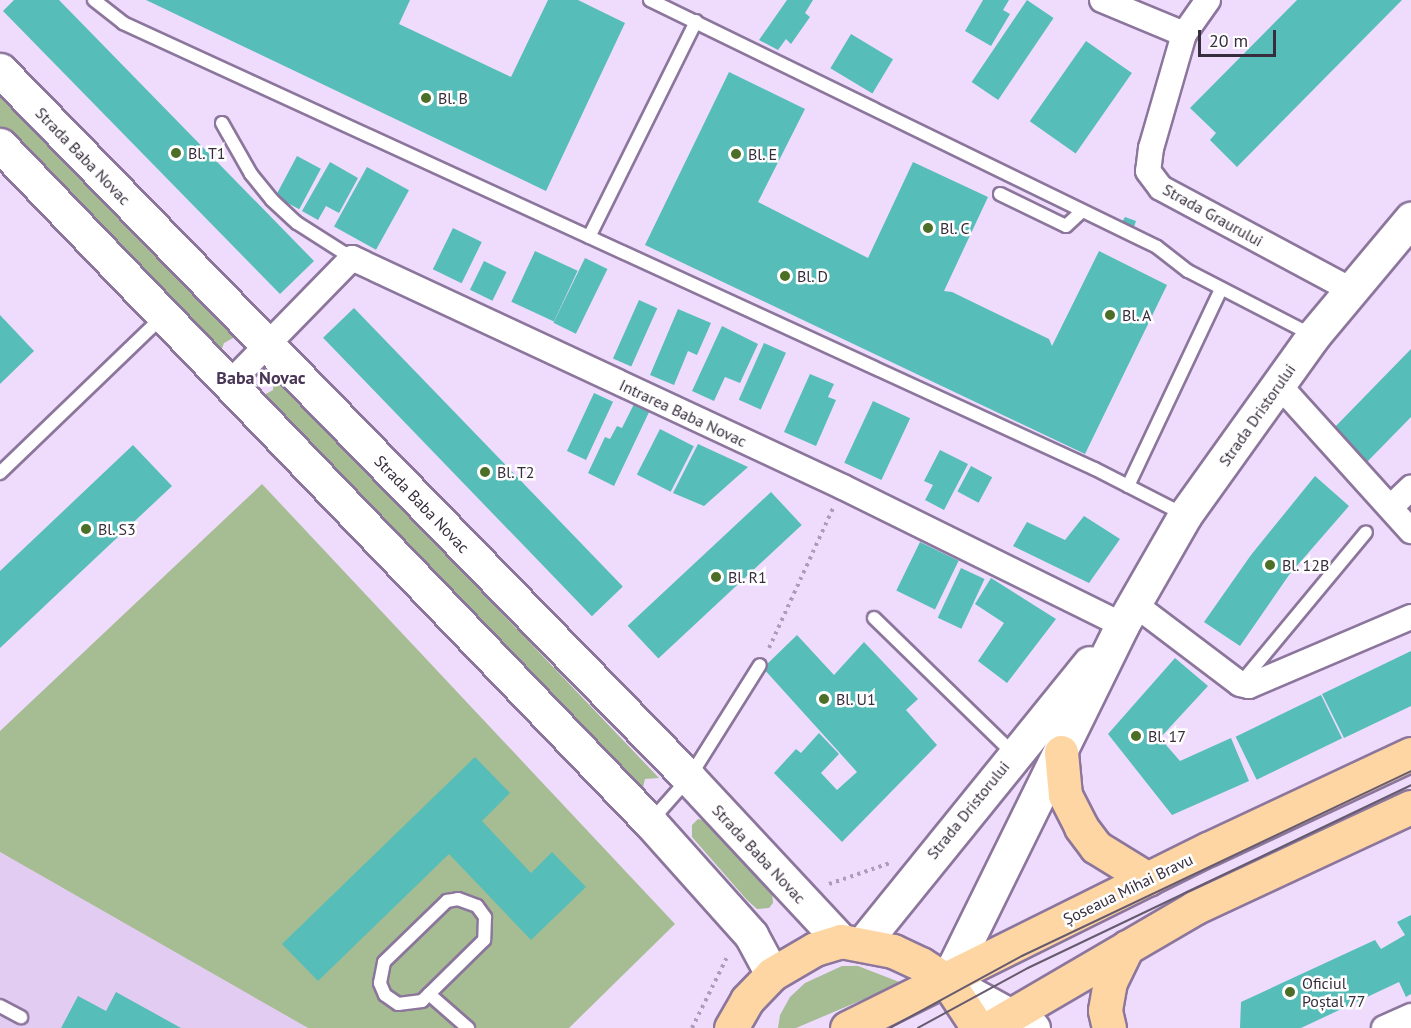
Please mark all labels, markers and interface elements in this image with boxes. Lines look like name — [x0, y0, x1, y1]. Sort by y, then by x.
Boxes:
scale bar — [1201, 18, 1279, 56]
text: 20 m — [1209, 29, 1248, 52]
place label: Bl. B — [438, 88, 469, 108]
marker: Bl. B — [419, 91, 433, 105]
street label: Strada Baba Novac — [32, 103, 134, 209]
place label: Bl. T1 — [188, 143, 227, 163]
place label: Bl. E — [748, 144, 778, 164]
marker: Bl. T1 — [169, 146, 183, 160]
marker: Bl. E — [729, 147, 743, 161]
street label: Strada Graurului — [1160, 180, 1266, 250]
place label: Bl. C — [940, 218, 971, 238]
marker: Bl. C — [921, 221, 935, 235]
place label: Bl. D — [797, 266, 829, 286]
marker: Bl. D — [778, 269, 792, 283]
place label: Bl. A — [1122, 305, 1153, 325]
marker: Bl. A — [1103, 308, 1117, 322]
street label: Strada Dristorului — [1215, 360, 1299, 470]
district label: Baba Novac — [216, 367, 306, 389]
street label: Intrarea Baba Novac — [616, 375, 750, 451]
street label: Strada Baba Novac — [371, 451, 473, 557]
place label: Bl. T2 — [497, 462, 536, 482]
marker: Bl. T2 — [478, 465, 492, 479]
place label: Bl. S3 — [98, 519, 137, 539]
marker: Bl. S3 — [79, 522, 93, 536]
place label: Bl. 12B — [1282, 555, 1330, 575]
marker: Bl. 12B — [1263, 558, 1277, 572]
place label: Bl. R1 — [728, 567, 768, 587]
marker: Bl. R1 — [709, 570, 723, 584]
place label: Bl. U1 — [836, 689, 877, 709]
marker: Bl. U1 — [817, 692, 831, 706]
place label: Bl. 17 — [1148, 726, 1187, 746]
marker: Bl. 17 — [1129, 729, 1143, 743]
street label: Strada Dristorului — [923, 757, 1013, 863]
street label: Strada Baba Novac — [708, 801, 810, 907]
street label: Șoseaua Mihai Bravu — [1060, 849, 1196, 929]
place label: Oficiul Poștal 77 — [1302, 973, 1365, 1011]
marker: Oficiul Poștal 77 — [1283, 985, 1297, 999]

